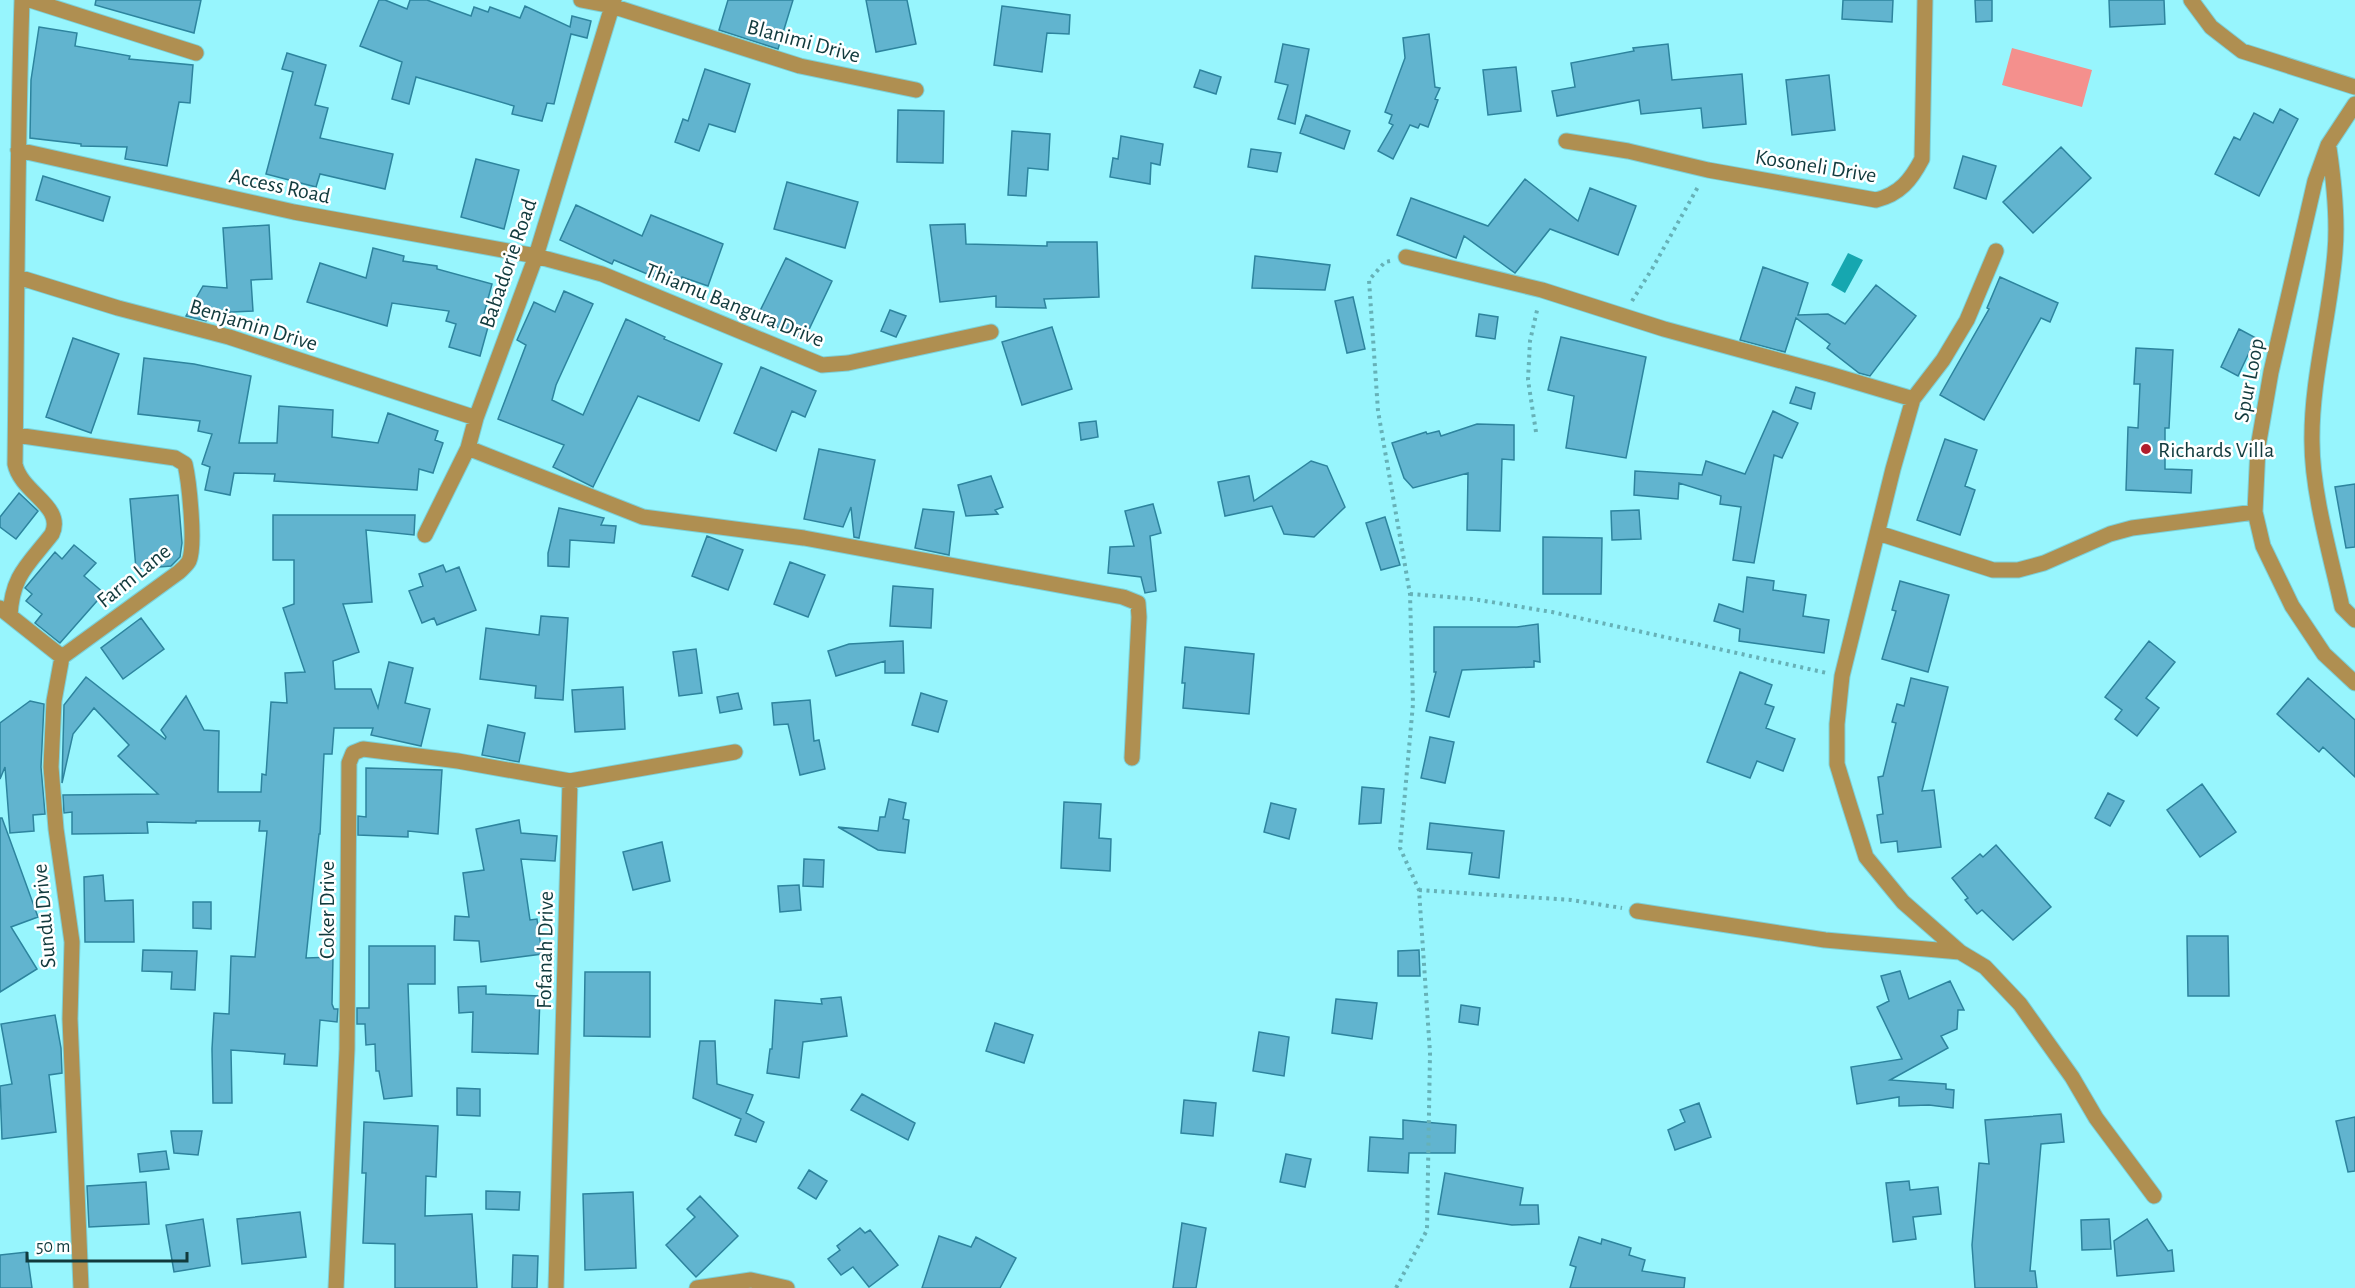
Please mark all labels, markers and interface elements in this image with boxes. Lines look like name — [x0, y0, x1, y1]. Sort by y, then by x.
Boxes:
street label: Blanimi Drive — [745, 15, 863, 67]
street label: Kosoneli Drive — [1754, 146, 1878, 186]
street label: Access Road — [227, 165, 332, 207]
street label: Babadorie Road — [476, 196, 540, 331]
street label: Thiamu Bangura Drive — [642, 259, 827, 351]
street label: Benjamin Drive — [187, 295, 320, 355]
street label: Spur Loop — [2230, 336, 2268, 424]
place label: Richards Villa — [2158, 439, 2274, 461]
marker: Richards Villa — [2139, 442, 2153, 456]
street label: Farm Lane — [93, 540, 175, 612]
street label: Coker Drive — [316, 861, 338, 959]
street label: Sundu Drive — [28, 863, 60, 969]
street label: Fofanah Drive — [533, 891, 557, 1009]
scale bar — [27, 1225, 188, 1263]
text: 50 m — [36, 1238, 70, 1256]

